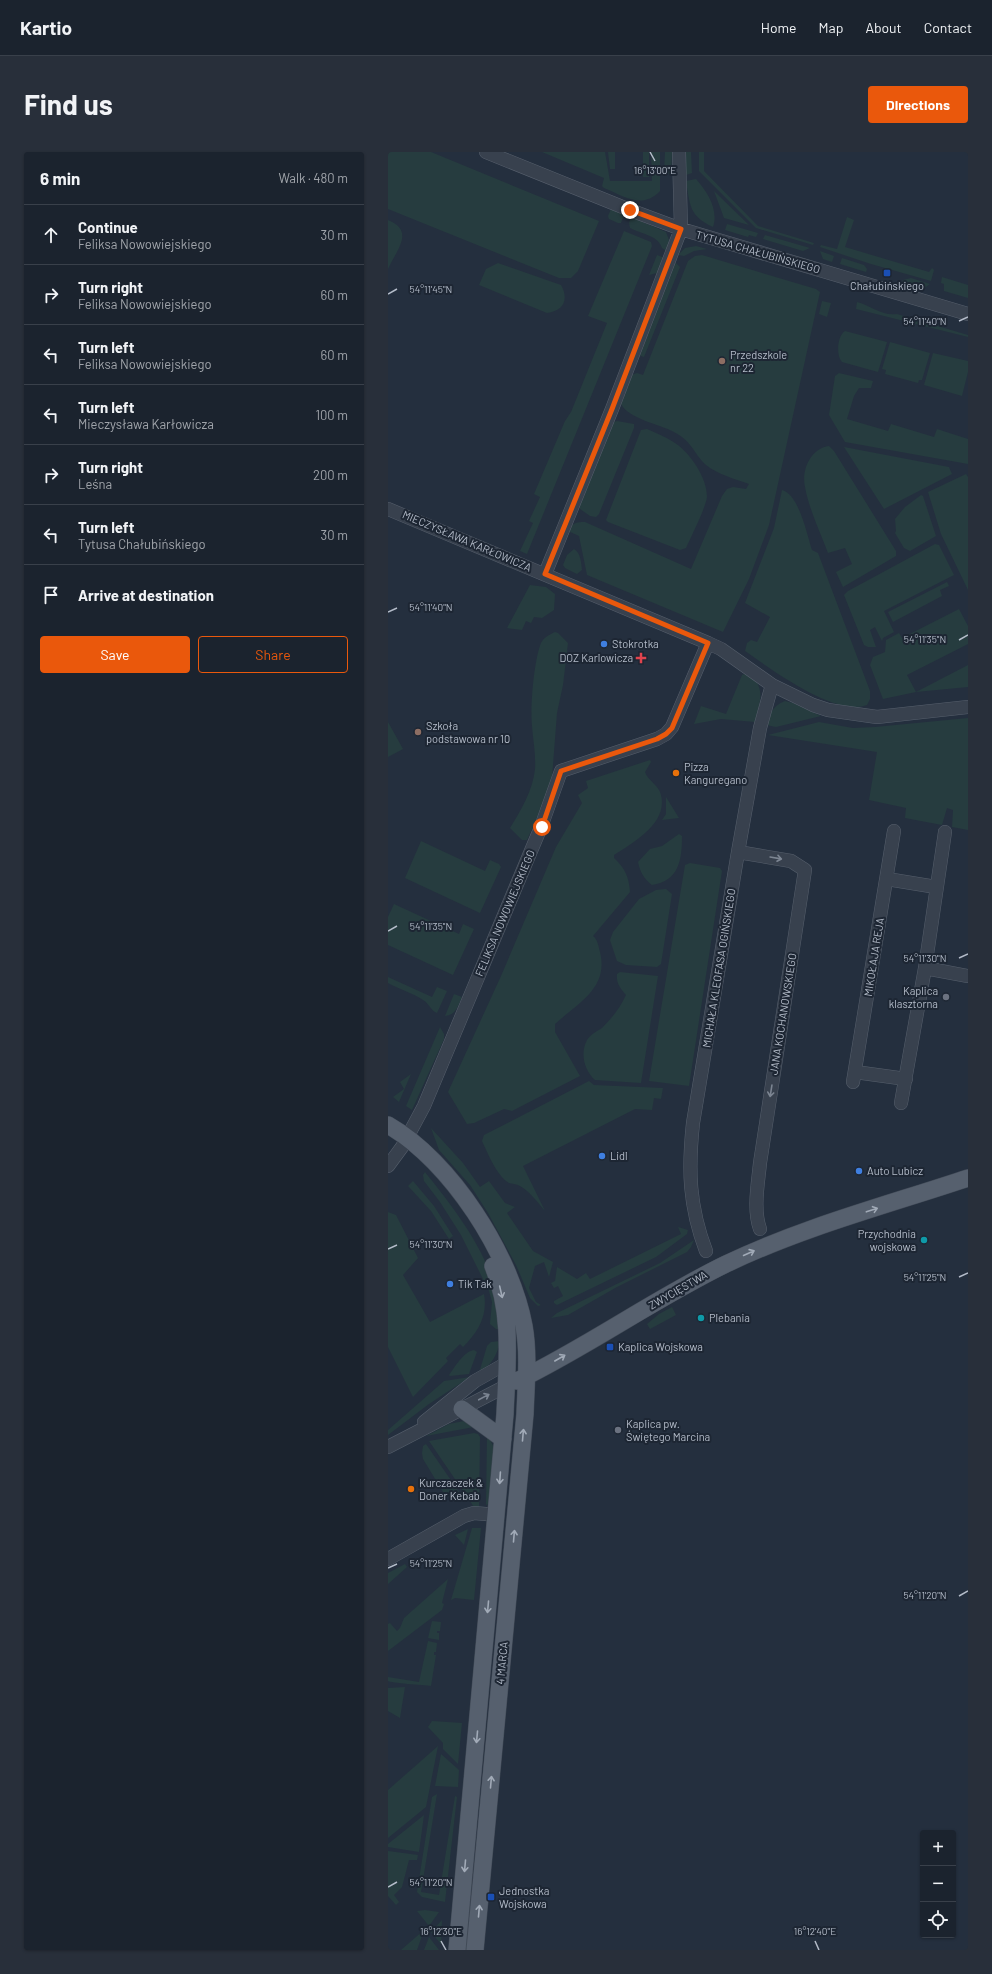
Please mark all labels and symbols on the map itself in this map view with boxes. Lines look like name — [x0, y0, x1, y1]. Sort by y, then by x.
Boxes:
text: 16°13'00"E — [634, 164, 676, 176]
route end — [621, 201, 639, 219]
street label: TYTUSA CHAŁUBIŃSKIEGO — [694, 227, 822, 276]
marker: Chałubińskiego — [882, 268, 892, 278]
place label: Chałubińskiego — [850, 279, 924, 292]
text: 54°11'45"N — [410, 283, 452, 295]
text: 54°11'40"N — [903, 315, 947, 327]
place label: Przedszkole nr 22 — [730, 348, 787, 374]
marker: Przedszkole nr 22 — [717, 356, 727, 366]
street label: MIECZYSŁAWA KARŁOWICZA — [401, 507, 534, 574]
text: 54°11'40"N — [409, 601, 453, 613]
text: 54°11'35"N — [904, 633, 946, 645]
place label: Stokrotka — [612, 637, 659, 650]
marker: Stokrotka — [599, 639, 609, 649]
place label: DOZ Karlowicza — [559, 651, 633, 664]
marker: DOZ Karlowicza — [636, 653, 646, 663]
place label: Szkoła podstawowa nr 10 — [426, 719, 510, 745]
marker: Szkoła podstawowa nr 10 — [413, 727, 423, 737]
place label: Pizza Kanguregano — [684, 760, 747, 786]
marker: Pizza Kanguregano — [671, 768, 681, 778]
route start — [533, 818, 551, 836]
street label: FELIKSA NOWOWIEJSKIEGO — [472, 848, 537, 978]
one-way arrow — [769, 855, 782, 863]
street label: MICHAŁA KLEOFASA OGIŃSKIEGO — [699, 887, 738, 1049]
street label: MIKOŁAJA REJA — [861, 916, 886, 997]
text: 54°11'35"N — [410, 920, 452, 932]
street label: JANA KOCHANOWSKIEGO — [766, 952, 799, 1076]
text: 54°11'30"N — [904, 952, 947, 964]
place label: Kaplica klasztorna — [889, 984, 938, 1010]
marker: Kaplica klasztorna — [941, 992, 951, 1002]
one-way arrow — [767, 1085, 775, 1098]
place label: Lidl — [610, 1149, 628, 1162]
marker: Lidl — [597, 1151, 607, 1161]
place label: Auto Lubicz — [867, 1164, 923, 1177]
marker: Auto Lubicz — [854, 1166, 864, 1176]
one-way arrow — [865, 1205, 877, 1213]
place label: Przychodnia wojskowa — [858, 1227, 916, 1253]
marker: Przychodnia wojskowa — [919, 1235, 929, 1245]
text: 54°11'30"N — [410, 1238, 453, 1250]
one-way arrow — [743, 1249, 755, 1256]
street label: ZWYCIĘSTWA — [646, 1267, 710, 1312]
text: 54°11'25"N — [904, 1271, 946, 1283]
place label: Tik Tak — [458, 1277, 492, 1290]
marker: Tik Tak — [445, 1279, 455, 1289]
one-way arrow — [498, 1285, 506, 1298]
place label: Plebania — [709, 1311, 750, 1324]
marker: Plebania — [696, 1313, 706, 1323]
place label: Kaplica Wojskowa — [618, 1340, 703, 1353]
marker: Kaplica Wojskowa — [605, 1342, 615, 1352]
one-way arrow — [554, 1354, 566, 1362]
one-way arrow — [478, 1393, 490, 1400]
place label: Kaplica pw. Świętego Marcina — [626, 1417, 710, 1443]
marker: Kaplica pw. Świętego Marcina — [613, 1425, 623, 1435]
one-way arrow — [519, 1429, 526, 1442]
one-way arrow — [496, 1471, 503, 1484]
place label: Kurczaczek & Doner Kebab — [419, 1476, 483, 1502]
marker: Kurczaczek & Doner Kebab — [406, 1484, 416, 1494]
one-way arrow — [510, 1530, 518, 1543]
text: 54°11'25"N — [410, 1557, 452, 1569]
text: 54°11'20"N — [903, 1589, 947, 1601]
one-way arrow — [485, 1600, 492, 1613]
street label: 4 MARCA — [493, 1641, 510, 1685]
one-way arrow — [473, 1730, 480, 1743]
one-way arrow — [487, 1776, 494, 1789]
one-way arrow — [461, 1859, 468, 1872]
text: 54°11'20"N — [409, 1876, 453, 1888]
place label: Jednostka Wojskowa — [499, 1884, 549, 1910]
marker: Jednostka Wojskowa — [486, 1892, 496, 1902]
one-way arrow — [475, 1905, 482, 1918]
text: 16°12'30"E — [420, 1925, 462, 1937]
text: 16°12'40"E — [794, 1925, 836, 1937]

